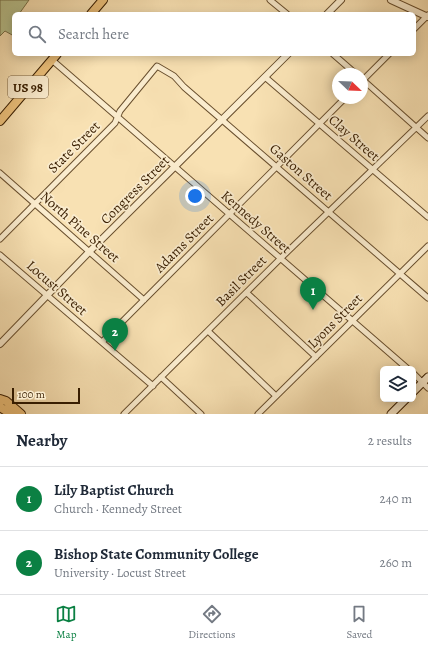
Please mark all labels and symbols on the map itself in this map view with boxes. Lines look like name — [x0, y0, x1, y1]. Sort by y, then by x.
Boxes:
north arrow — [332, 68, 368, 104]
road number: US 98 — [8, 76, 48, 98]
street label: Clay Street — [324, 111, 384, 166]
street label: State Street — [44, 116, 105, 177]
street label: Gaston Street — [265, 139, 337, 205]
street label: Congress Street — [96, 151, 174, 229]
your location — [185, 186, 205, 206]
street label: Kennedy Street — [217, 186, 295, 258]
street label: North Pine Street — [36, 187, 124, 267]
street label: Adams Street — [150, 209, 218, 277]
street label: Basil Street — [211, 251, 271, 311]
street label: Locust Street — [22, 256, 92, 320]
pin: 1 — [300, 277, 326, 310]
street label: Lyons Street — [303, 289, 367, 353]
pin: 2 — [102, 318, 128, 351]
scale bar — [12, 386, 80, 405]

